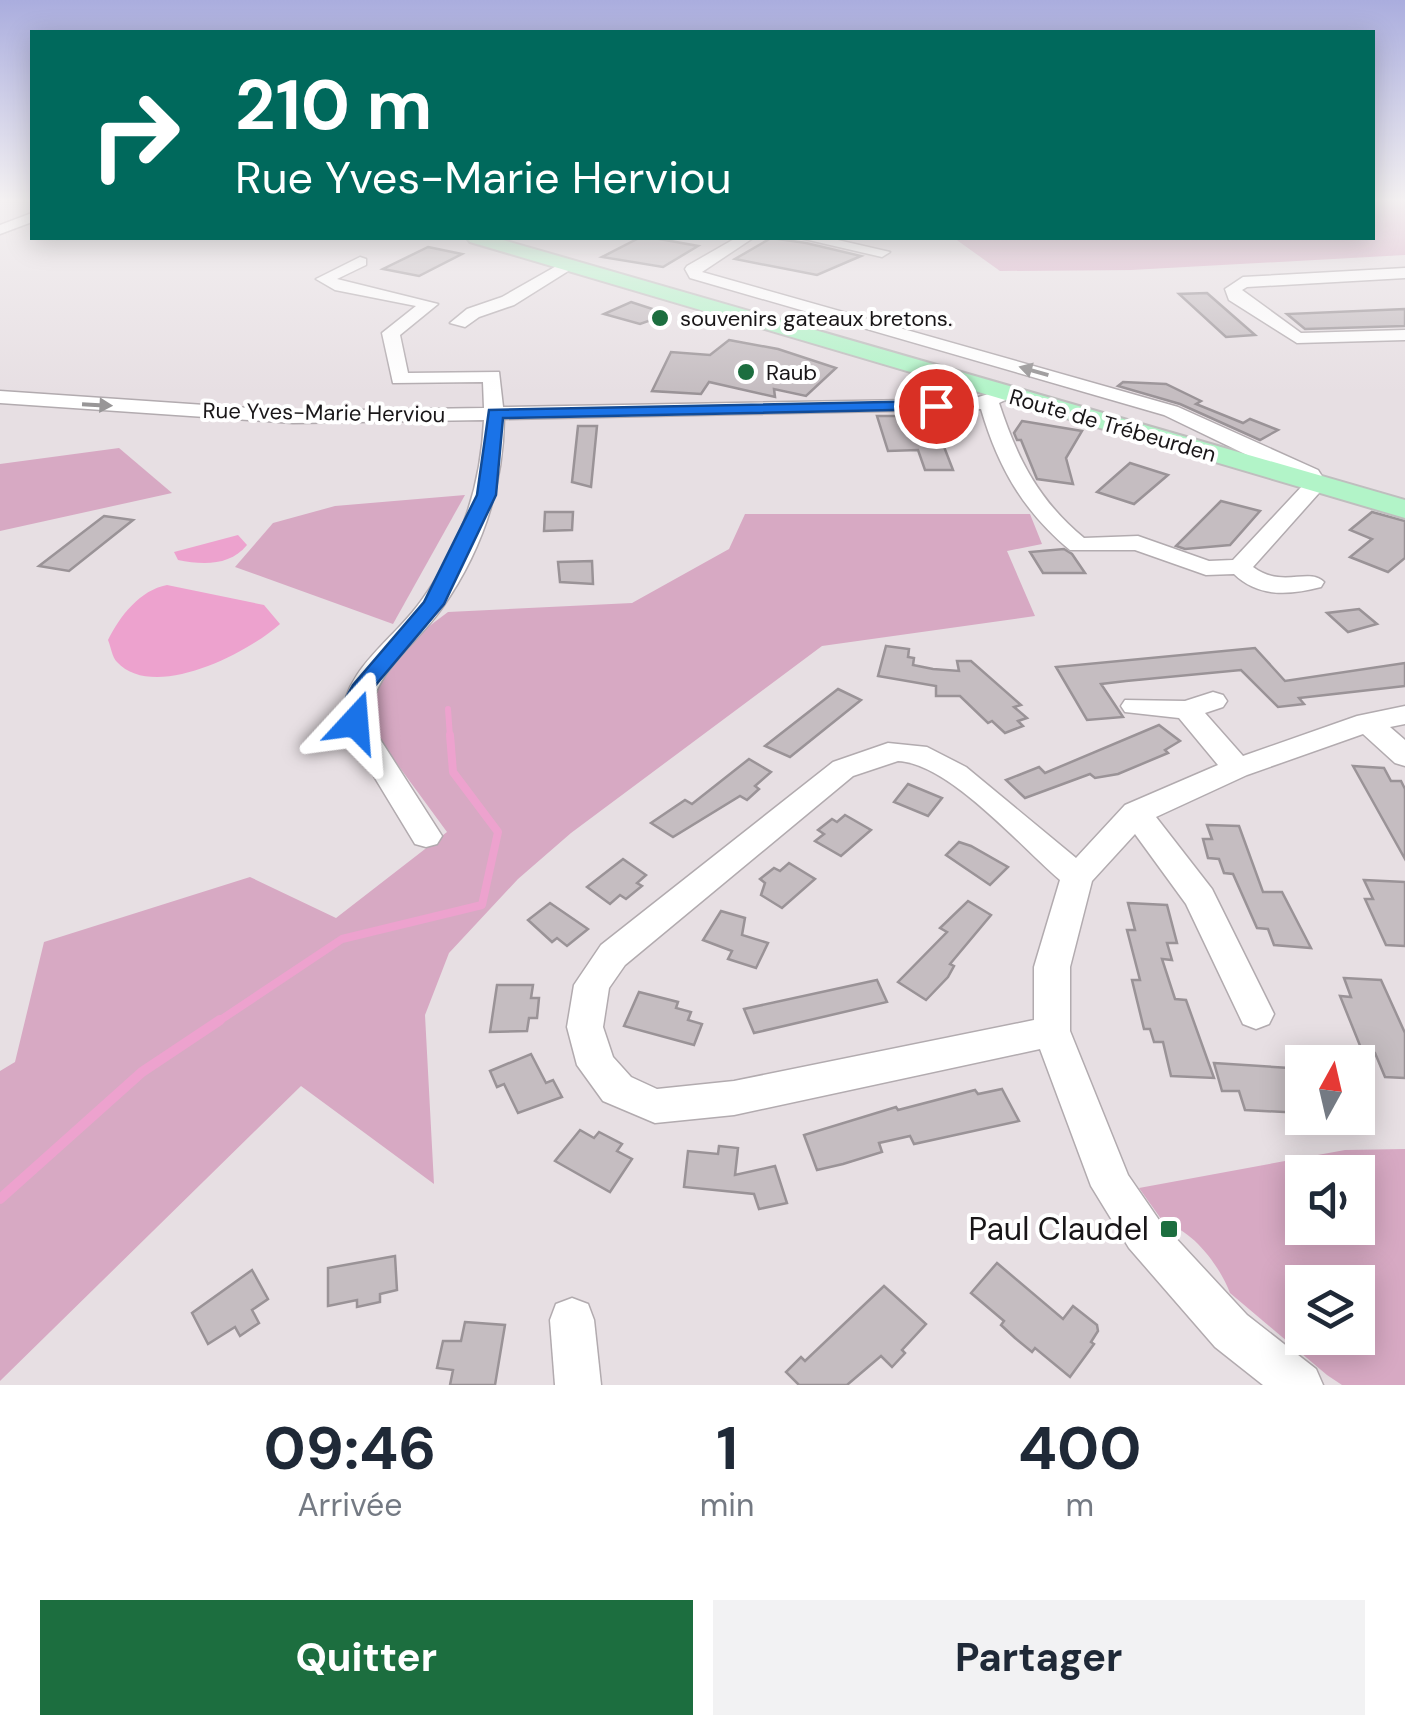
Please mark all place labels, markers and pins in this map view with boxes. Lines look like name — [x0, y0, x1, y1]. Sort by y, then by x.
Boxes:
place label: souvenirs gateaux bretons. — [680, 304, 952, 333]
marker: souvenirs gateaux bretons. — [649, 307, 671, 329]
place label: Raub — [766, 358, 817, 387]
marker: Raub — [735, 361, 757, 383]
pin — [894, 364, 979, 449]
place label: Paul Claudel — [969, 1208, 1149, 1250]
marker: Paul Claudel — [1158, 1218, 1180, 1240]

